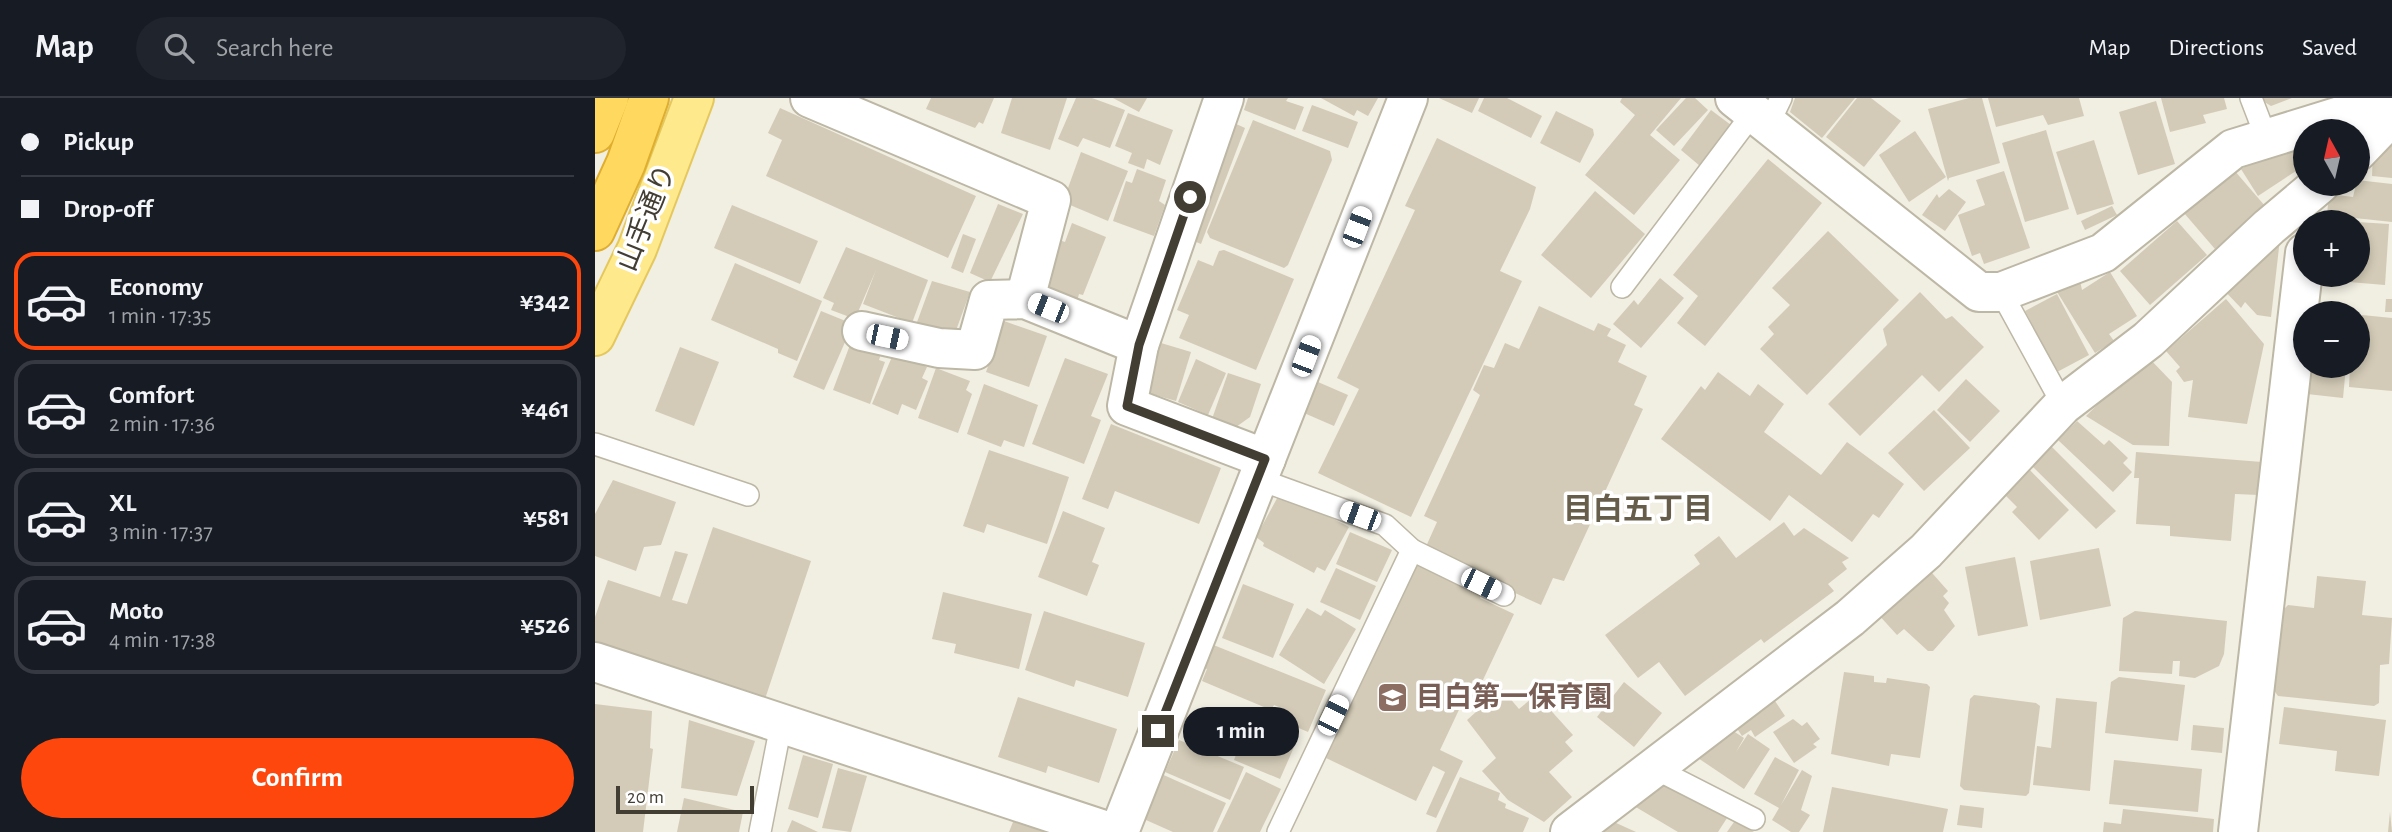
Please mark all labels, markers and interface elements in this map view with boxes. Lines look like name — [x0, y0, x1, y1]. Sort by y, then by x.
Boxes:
search box — [136, 17, 626, 80]
icon: search — [160, 29, 198, 67]
text: Map — [35, 31, 94, 64]
text: Search here — [216, 35, 334, 61]
text: Map — [2088, 36, 2130, 60]
text: Directions — [2168, 36, 2264, 60]
text: Saved — [2302, 36, 2357, 60]
north arrow — [2293, 119, 2369, 196]
map controls — [2293, 119, 2370, 378]
text: Pickup — [63, 129, 134, 155]
street label: 山手通り — [611, 160, 681, 275]
route start — [1174, 181, 1206, 213]
text: Drop-off — [63, 196, 152, 222]
car — [1340, 204, 1375, 250]
button: + — [2293, 210, 2370, 287]
icon: car — [25, 270, 88, 333]
text: Economy — [109, 274, 203, 300]
text: ¥342 — [520, 288, 570, 314]
car — [1025, 290, 1072, 326]
button: − — [2293, 301, 2370, 378]
text: 1 min · 17:35 — [109, 305, 211, 328]
car — [865, 322, 910, 352]
car — [1289, 333, 1324, 379]
icon: car — [25, 378, 88, 441]
text: Comfort — [109, 382, 194, 408]
text: ¥461 — [521, 396, 570, 422]
text: 2 min · 17:36 — [109, 413, 215, 436]
icon: car — [25, 486, 88, 549]
text: XL — [109, 490, 136, 516]
district label: 目白五丁目 — [1563, 493, 1713, 525]
car — [1337, 499, 1384, 533]
text: ¥581 — [523, 504, 570, 530]
text: 3 min · 17:37 — [109, 521, 213, 544]
car — [1458, 565, 1505, 603]
icon: car — [25, 594, 88, 657]
text: Moto — [109, 598, 164, 624]
text: ¥526 — [520, 612, 570, 638]
text: 4 min · 17:38 — [109, 629, 216, 652]
school or university icon: 目白第一保育園 — [1376, 681, 1410, 715]
place label: 目白第一保育園 — [1416, 681, 1612, 712]
car — [1315, 692, 1352, 738]
callout: 1 min — [1183, 706, 1298, 756]
route end — [1142, 715, 1174, 747]
text: 1 min — [1217, 720, 1265, 743]
button: Confirm — [21, 738, 574, 818]
scale bar — [616, 783, 754, 815]
text: 20 m — [627, 788, 664, 807]

